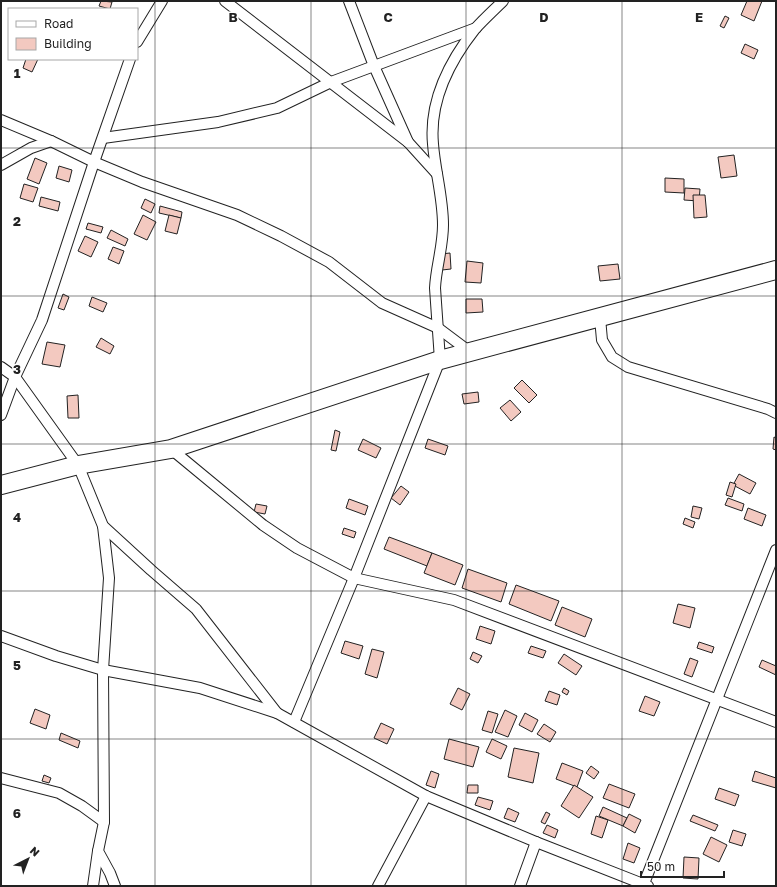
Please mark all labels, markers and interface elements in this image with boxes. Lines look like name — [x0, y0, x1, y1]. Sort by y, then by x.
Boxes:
legend — [8, 8, 138, 60]
text: B — [228, 9, 238, 25]
text: C — [383, 9, 393, 25]
text: D — [539, 9, 549, 25]
text: E — [695, 9, 703, 25]
text: Road — [44, 16, 73, 31]
text: Building — [44, 36, 92, 51]
text: 1 — [14, 65, 21, 81]
text: 2 — [13, 213, 21, 229]
text: 3 — [13, 361, 21, 377]
text: 4 — [13, 509, 21, 525]
text: 5 — [13, 657, 21, 673]
text: 6 — [13, 805, 21, 821]
north arrow — [8, 839, 48, 879]
text: N — [28, 844, 42, 859]
scale bar — [641, 853, 724, 879]
text: 50 m — [647, 859, 675, 874]

